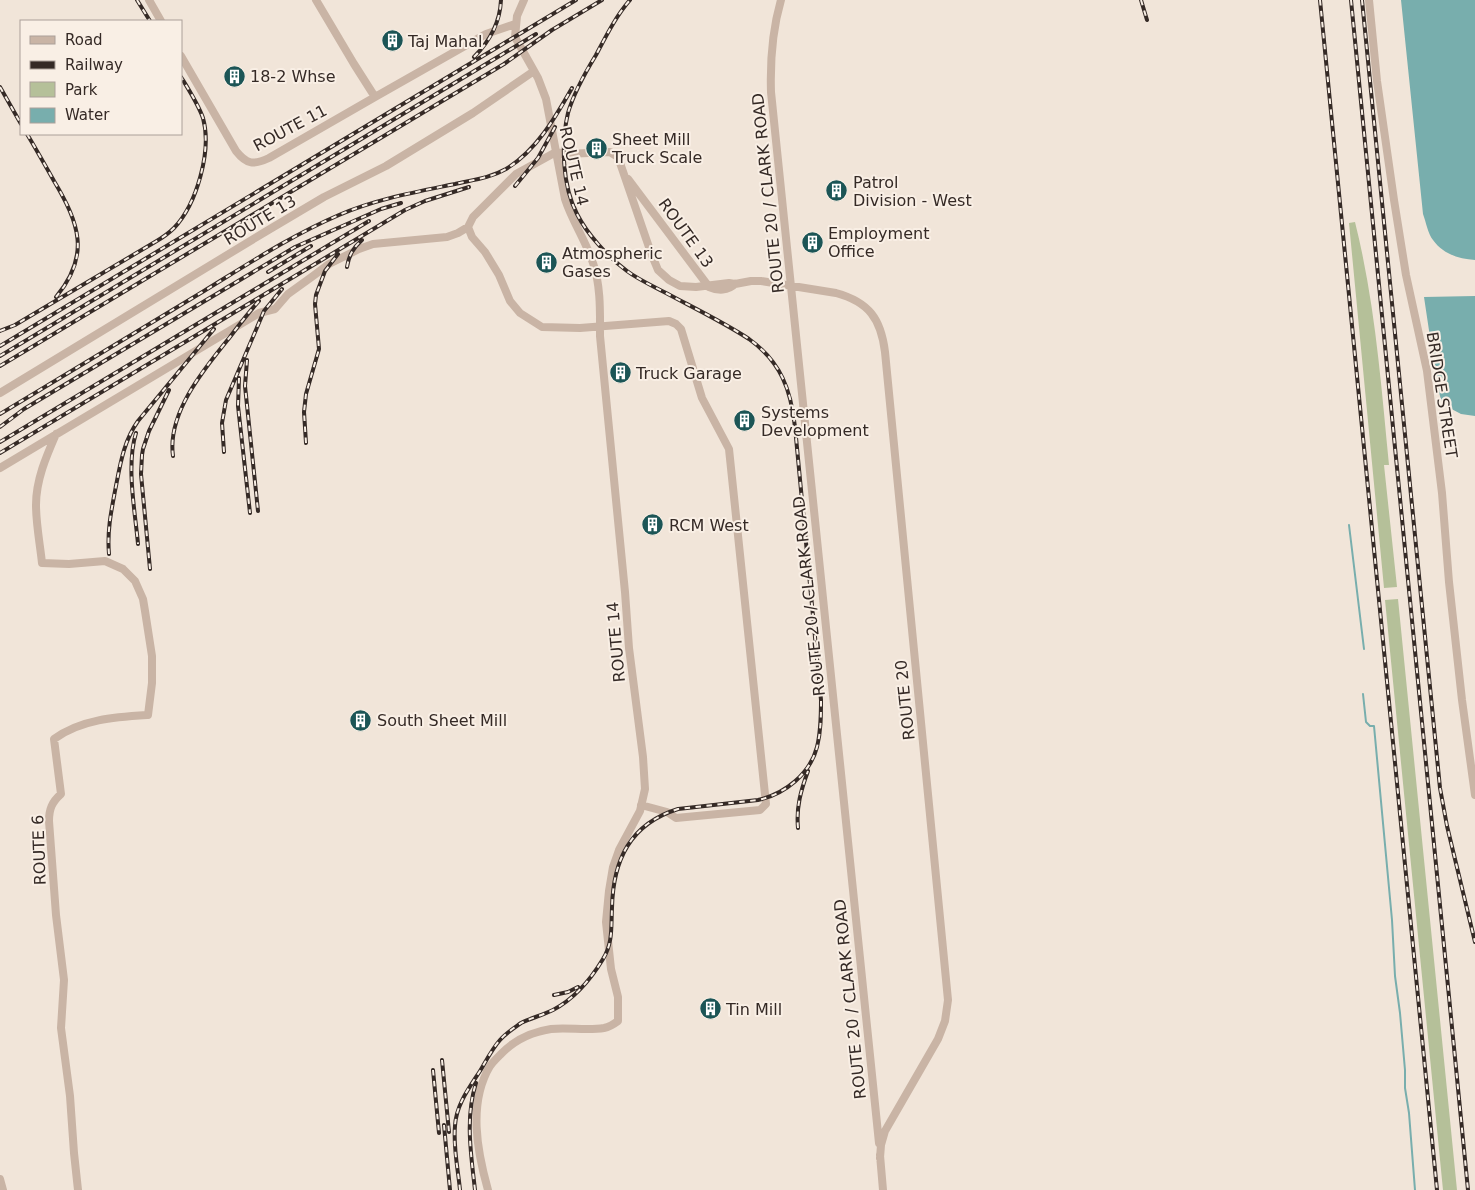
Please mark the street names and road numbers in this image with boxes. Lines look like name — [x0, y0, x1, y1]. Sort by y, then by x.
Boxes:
street label: ROUTE 20 / CLARK ROAD — [748, 92, 788, 294]
street label: ROUTE 11 — [250, 101, 330, 155]
street label: ROUTE 14 — [556, 125, 592, 207]
street label: ROUTE 13 — [220, 191, 300, 249]
street label: ROUTE 13 — [655, 195, 717, 271]
street label: BRIDGE STREET — [1423, 330, 1461, 460]
street label: ROUTE 20 / CLARK ROAD — [789, 495, 829, 697]
street label: ROUTE 14 — [603, 601, 629, 683]
street label: ROUTE 20 — [891, 659, 919, 741]
street label: ROUTE 6 — [28, 814, 50, 886]
street label: ROUTE 20 / CLARK ROAD — [830, 898, 870, 1100]

